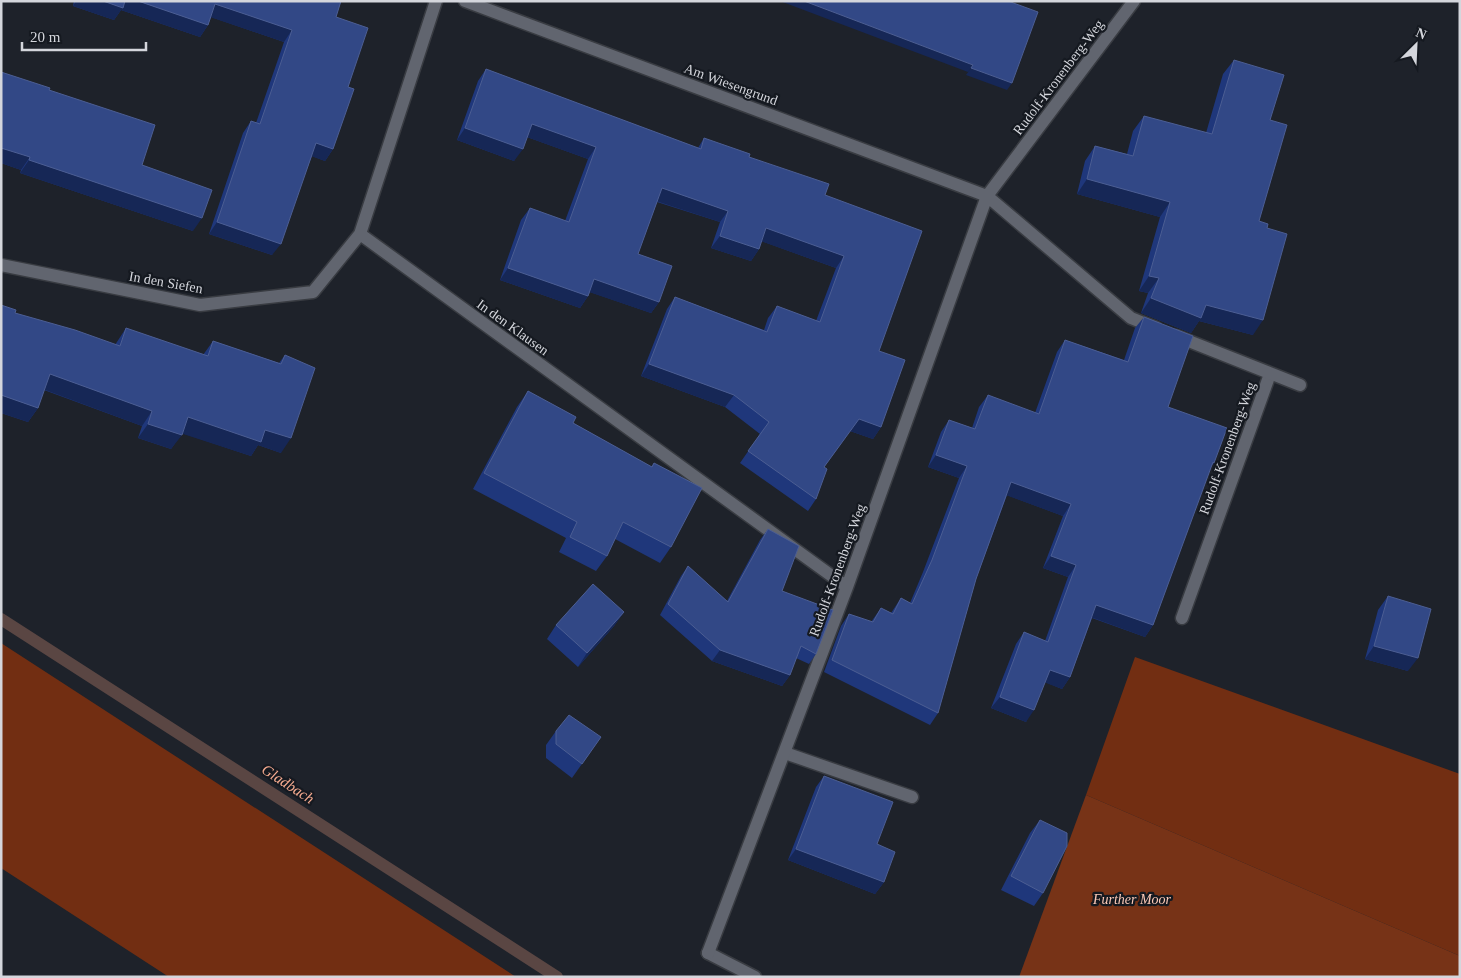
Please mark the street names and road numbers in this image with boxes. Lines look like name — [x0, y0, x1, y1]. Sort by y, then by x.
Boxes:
street label: Rudolf-Kronenberg-Weg — [1010, 17, 1107, 138]
street label: Am Wiesengrund — [682, 61, 780, 108]
street label: In den Siefen — [128, 269, 204, 296]
street label: In den Klausen — [474, 296, 551, 358]
street label: Rudolf-Kronenberg-Weg — [1196, 380, 1258, 517]
street label: Rudolf-Kronenberg-Weg — [806, 502, 868, 639]

